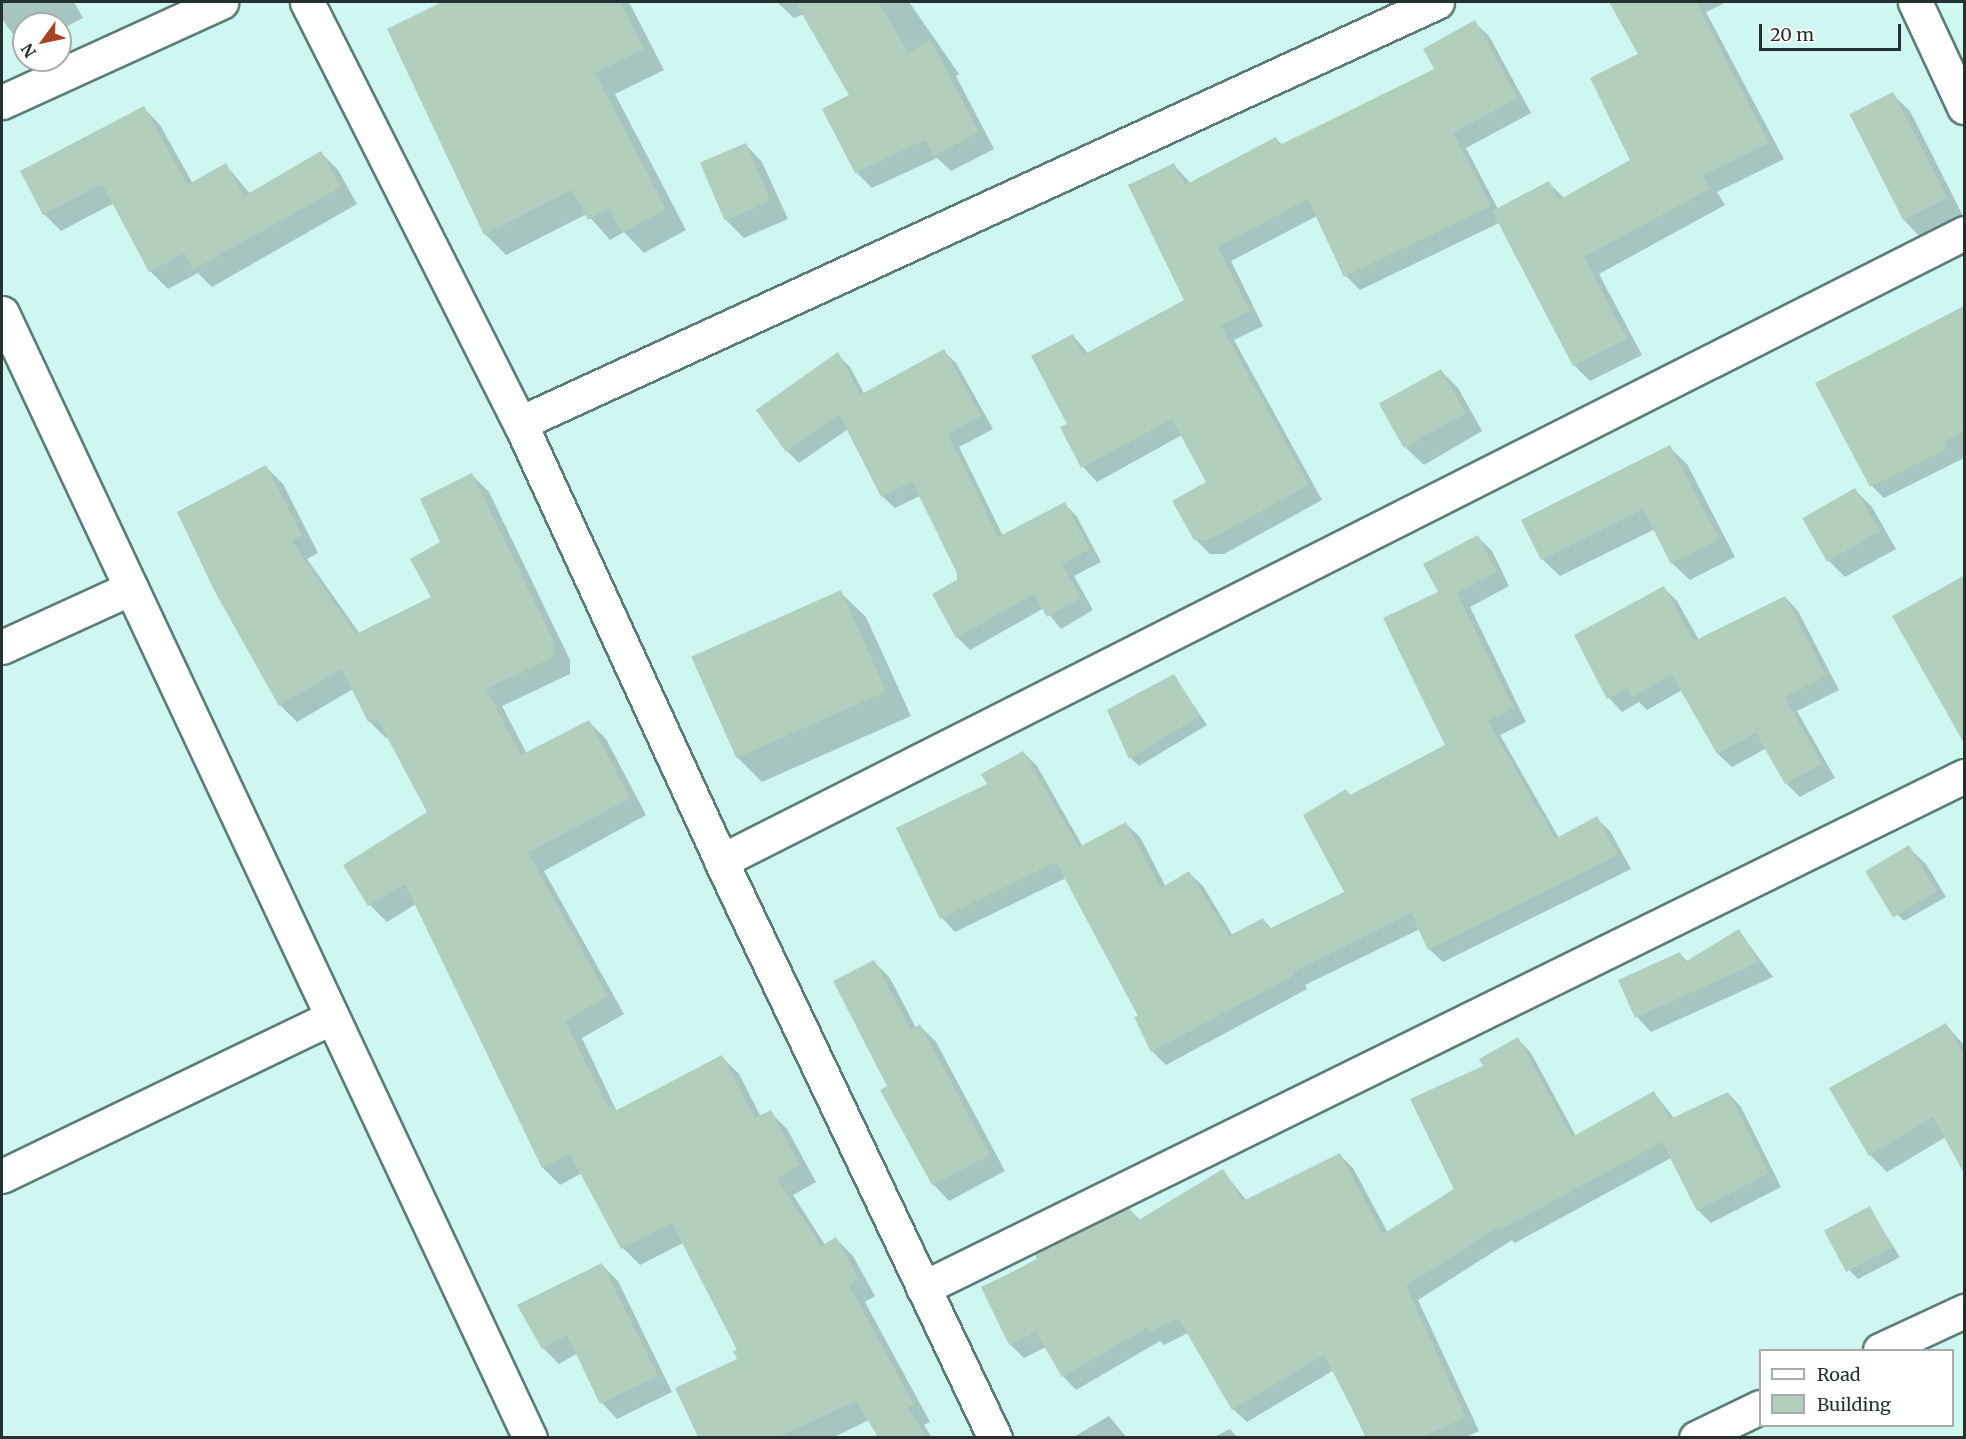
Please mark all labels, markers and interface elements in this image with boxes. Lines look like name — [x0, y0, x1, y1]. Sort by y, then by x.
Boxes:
north arrow — [12, 12, 72, 72]
scale bar — [1762, 12, 1904, 50]
text: 20 m — [1770, 23, 1814, 46]
text: N — [17, 40, 40, 61]
legend — [1759, 1349, 1954, 1427]
text: Road — [1817, 1363, 1861, 1386]
text: Building — [1817, 1393, 1891, 1416]

